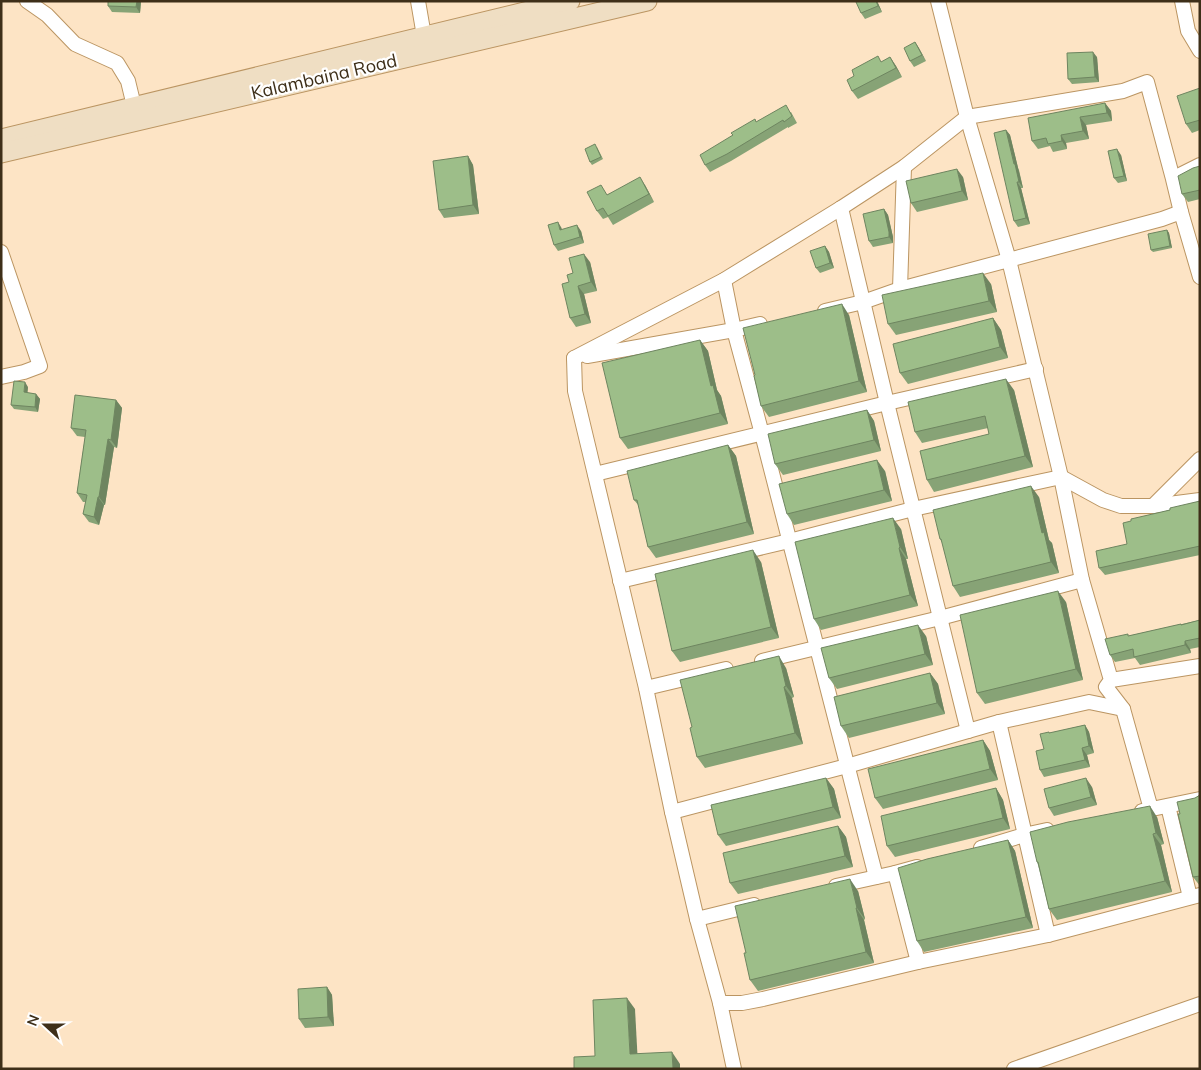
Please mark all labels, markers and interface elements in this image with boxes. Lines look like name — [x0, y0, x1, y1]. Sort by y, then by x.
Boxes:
street label: Kalambaina Road — [249, 49, 399, 104]
north arrow — [20, 1000, 70, 1050]
text: N — [23, 1012, 43, 1029]

